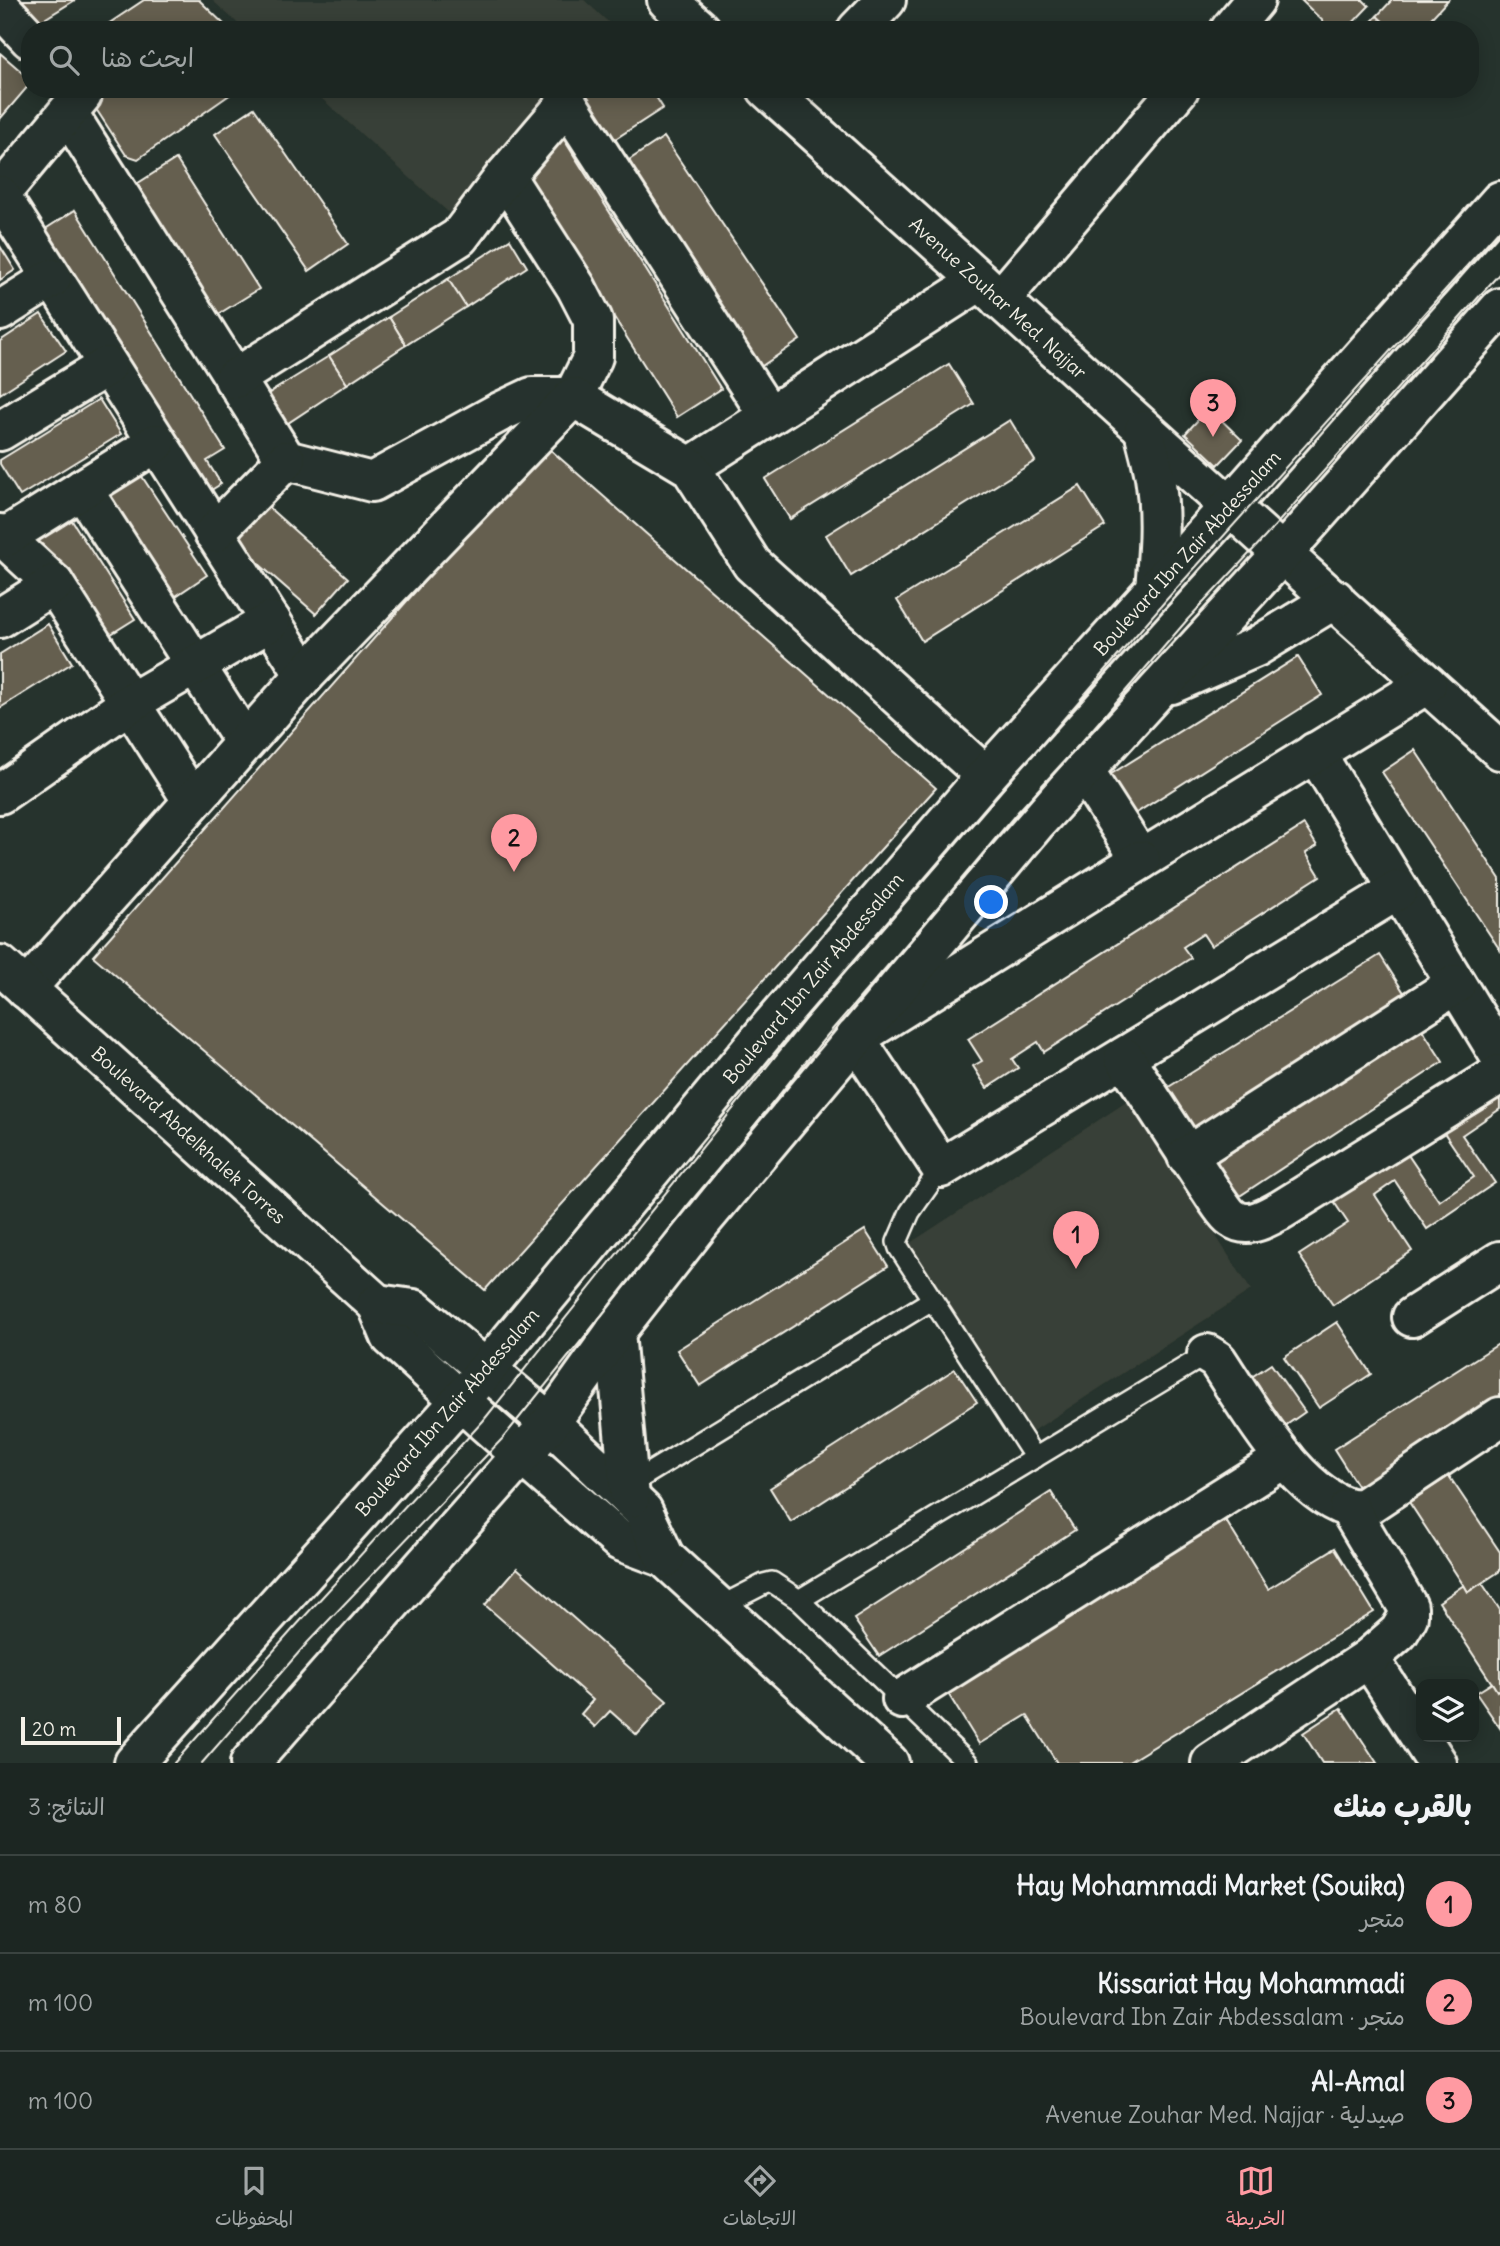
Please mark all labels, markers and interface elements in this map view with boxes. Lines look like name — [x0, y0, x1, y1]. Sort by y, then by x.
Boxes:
search box — [21, 21, 1479, 98]
icon: search — [45, 41, 83, 79]
text: ابحث هنا — [101, 41, 194, 74]
street label: Avenue Zouhar Med. Najjar — [904, 212, 1092, 384]
pin: 3 — [1190, 379, 1236, 437]
street label: Boulevard Ibn Zair Abdessalam — [1088, 445, 1286, 661]
pin: 2 — [491, 814, 537, 872]
street label: Boulevard Ibn Zair Abdessalam — [718, 868, 908, 1088]
your location — [974, 885, 1008, 919]
street label: Boulevard Abdelkhalek Torres — [87, 1041, 291, 1229]
pin: 1 — [1053, 1211, 1099, 1269]
street label: Boulevard Ibn Zair Abdessalam — [350, 1303, 544, 1521]
map controls — [1416, 1679, 1479, 1742]
button: layers — [1416, 1679, 1479, 1742]
scale bar — [21, 1714, 121, 1746]
text: 20 m — [32, 1717, 76, 1741]
text: بالقرب منك — [1333, 1787, 1472, 1825]
text: النتائج: 3 — [28, 1792, 105, 1821]
text: Hay Mohammadi Market (Souika) — [1016, 1869, 1405, 1902]
text: 80 m — [28, 1890, 82, 1919]
text: 1 — [1444, 1890, 1454, 1919]
text: متجر — [1360, 1904, 1405, 1933]
text: Kissariat Hay Mohammadi — [1097, 1967, 1405, 2000]
text: 100 m — [28, 1988, 93, 2017]
text: 2 — [1443, 1988, 1455, 2017]
text: متجر · Boulevard Ibn Zair Abdessalam — [1020, 2002, 1405, 2031]
text: Al-Amal — [1311, 2065, 1405, 2098]
text: 100 m — [28, 2086, 93, 2115]
text: 3 — [1442, 2086, 1456, 2115]
text: صيدلية · Avenue Zouhar Med. Najjar — [1045, 2100, 1405, 2129]
tab: المحفوظات — [215, 2162, 293, 2235]
tab: الاتجاهات — [723, 2162, 796, 2235]
tab: الخريطة — [1226, 2162, 1285, 2235]

